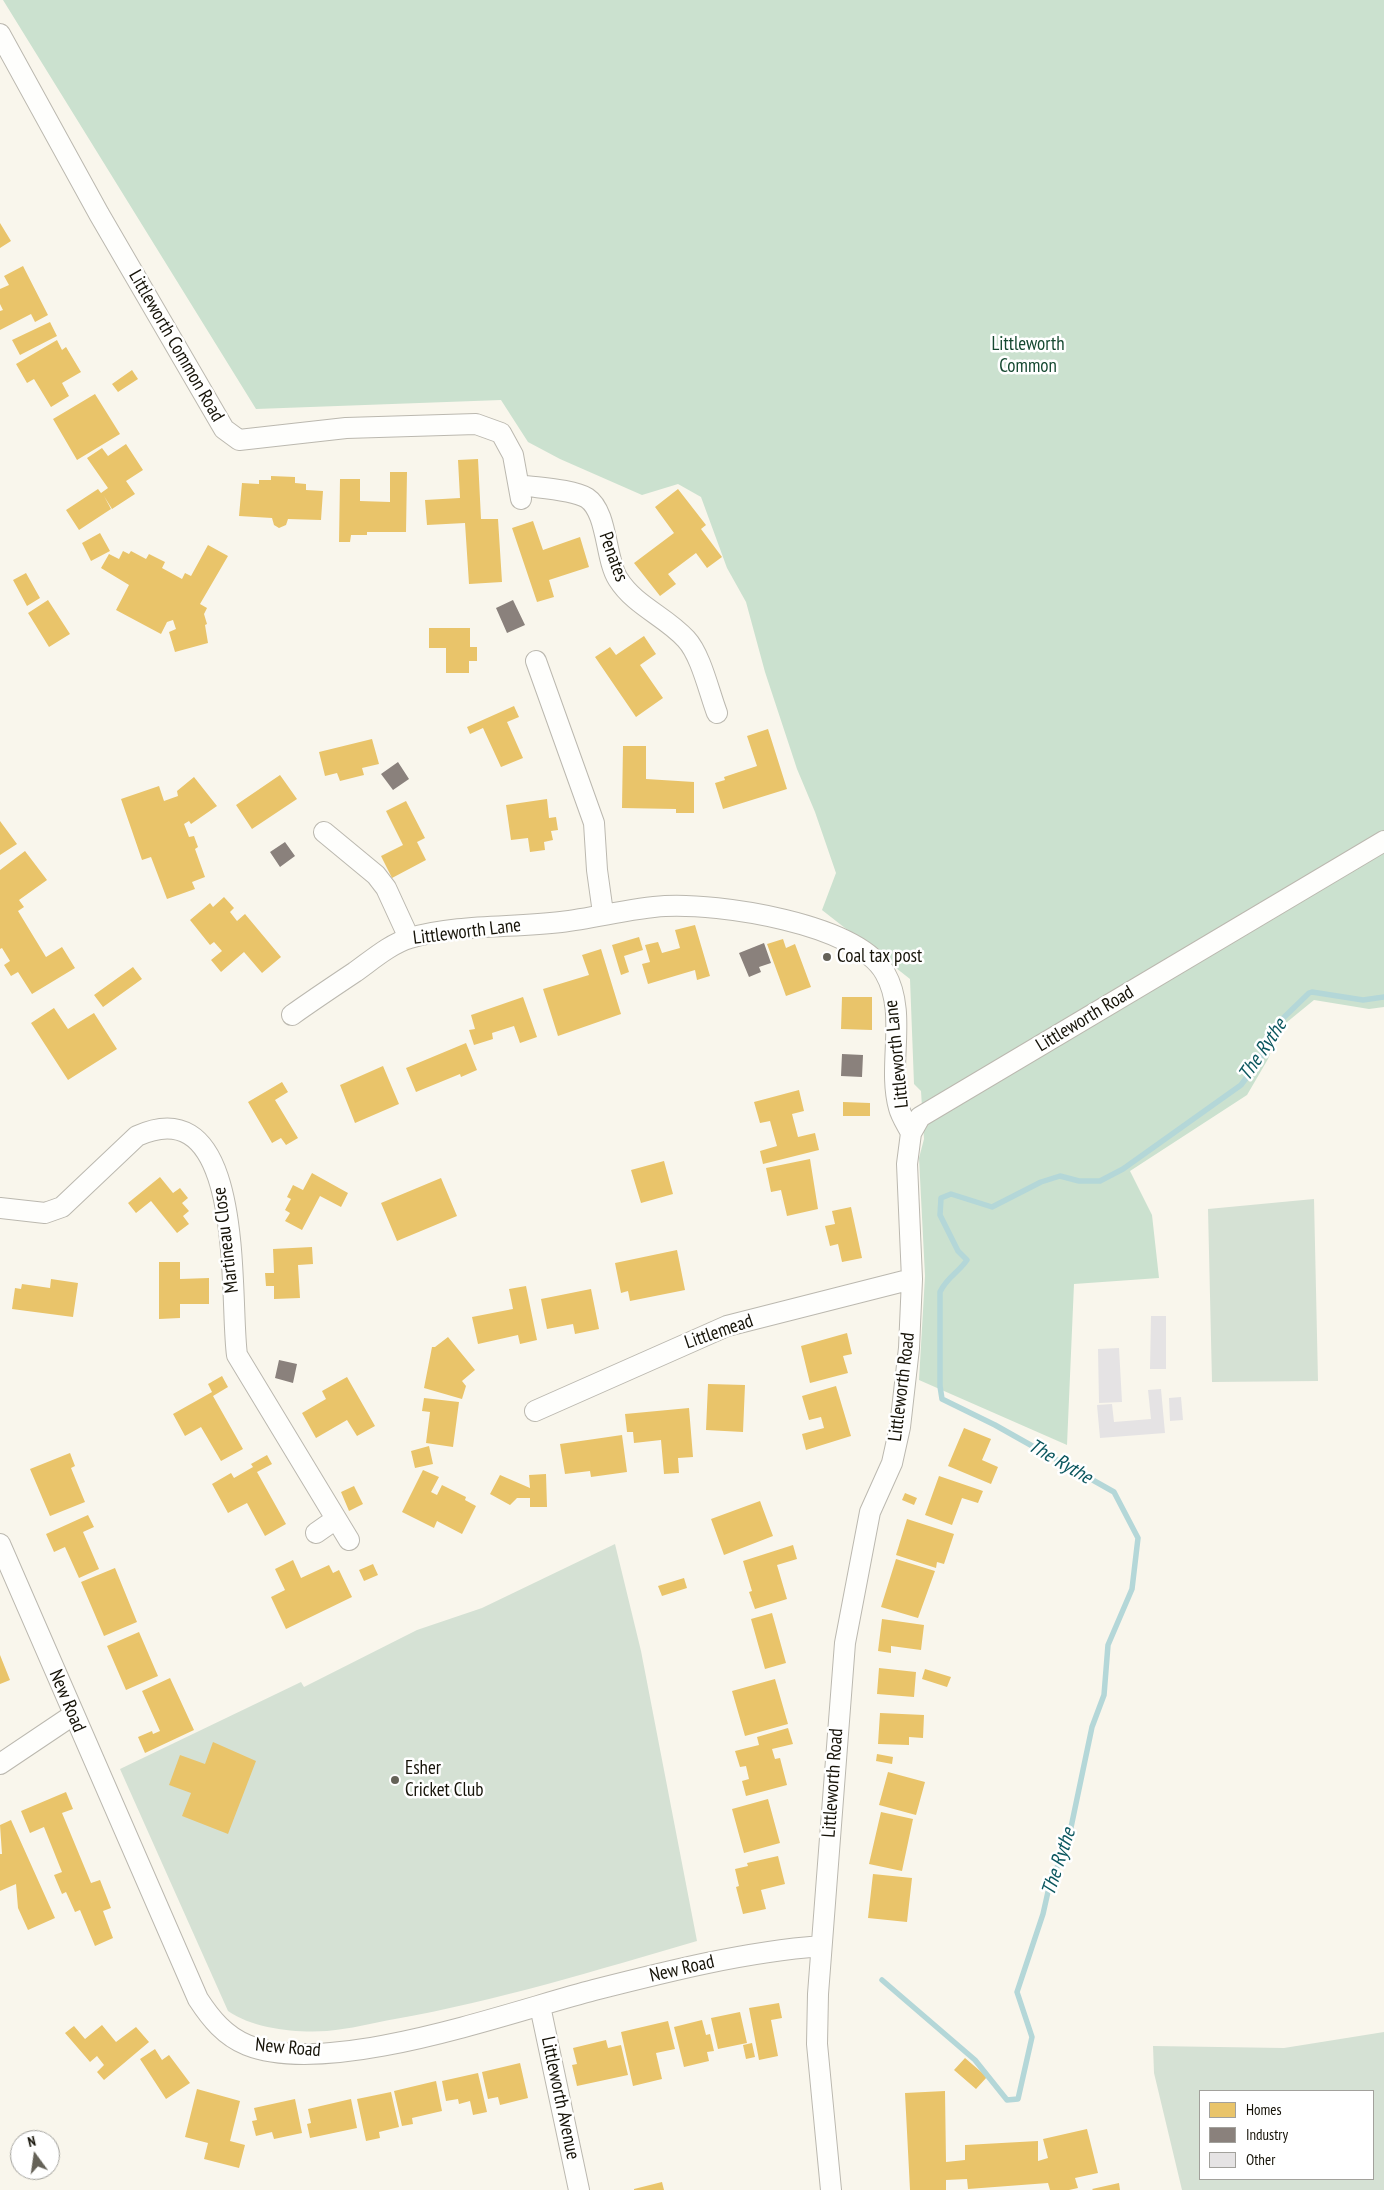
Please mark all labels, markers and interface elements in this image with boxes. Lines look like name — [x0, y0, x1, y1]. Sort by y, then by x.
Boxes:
street label: Littleworth Common Road — [123, 266, 229, 426]
park label: Littleworth Common — [991, 334, 1065, 378]
street label: Penates — [594, 529, 632, 585]
street label: Littleworth Lane — [412, 914, 522, 950]
place label: Coal tax post — [837, 946, 922, 968]
marker: Coal tax post — [821, 951, 833, 963]
street label: Littleworth Road — [1032, 981, 1138, 1057]
street label: Littleworth Lane — [880, 999, 914, 1109]
water label: The Rythe — [1234, 1015, 1292, 1085]
street label: Martineau Close — [208, 1186, 244, 1294]
street label: Littlemead — [682, 1310, 756, 1354]
street label: Littleworth Road — [884, 1331, 920, 1443]
water label: The Rythe — [1024, 1434, 1096, 1490]
street label: New Road — [44, 1666, 90, 1736]
street label: Littleworth Road — [818, 1728, 848, 1838]
place label: Esher Cricket Club — [405, 1758, 483, 1802]
marker: Esher Cricket Club — [389, 1774, 401, 1786]
water label: The Rythe — [1037, 1825, 1081, 1899]
street label: New Road — [647, 1951, 717, 1987]
street label: New Road — [254, 2034, 322, 2062]
street label: Littleworth Avenue — [536, 2034, 584, 2162]
legend — [1199, 2090, 1374, 2180]
text: Homes — [1246, 2100, 1282, 2119]
text: Industry — [1246, 2125, 1288, 2144]
north arrow — [10, 2130, 60, 2180]
text: N — [26, 2132, 37, 2151]
text: Other — [1246, 2150, 1275, 2169]

